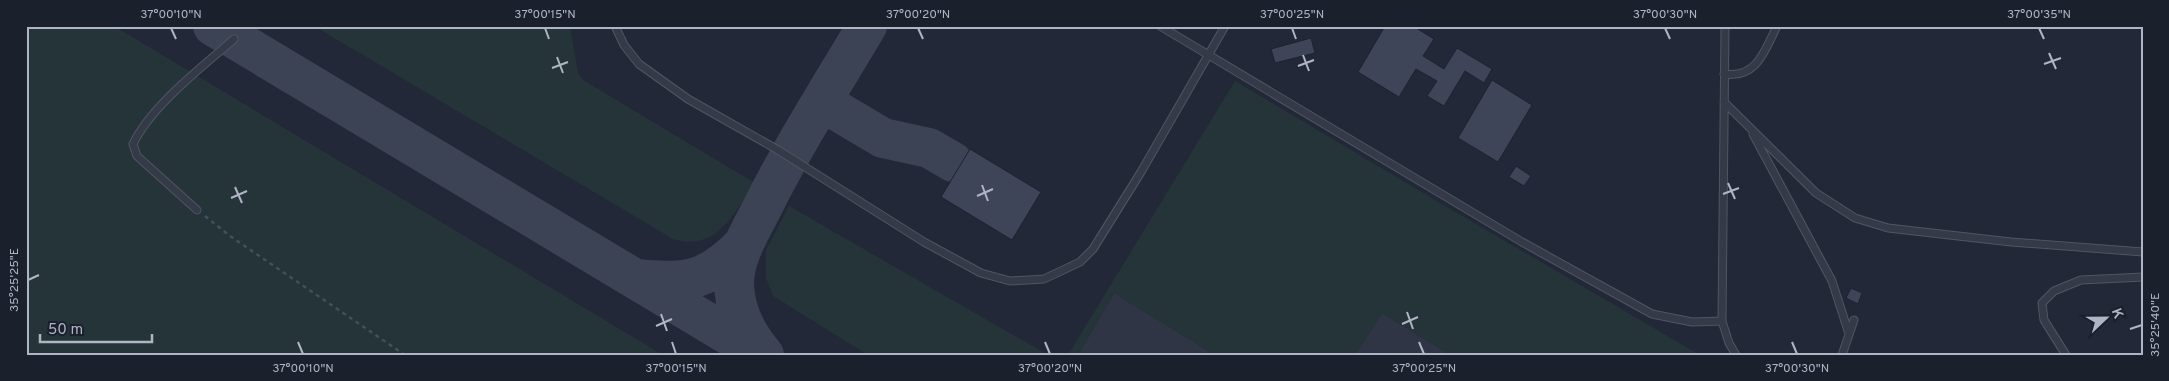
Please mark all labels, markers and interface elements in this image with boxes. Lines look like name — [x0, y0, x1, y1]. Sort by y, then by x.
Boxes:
text: 37°00'10"N — [140, 7, 202, 23]
text: 37°00'15"N — [514, 7, 576, 23]
text: 37°00'20"N — [886, 7, 950, 23]
text: 37°00'25"N — [1260, 7, 1324, 23]
text: 37°00'30"N — [1633, 7, 1697, 23]
text: 37°00'35"N — [2007, 7, 2071, 23]
text: 35°25'25"E — [7, 248, 23, 312]
text: 35°25'40"E — [2148, 293, 2164, 357]
north arrow — [2082, 294, 2132, 344]
text: K — [2107, 306, 2126, 322]
scale bar — [40, 311, 152, 343]
text: 50 m — [48, 321, 83, 340]
text: 37°00'10"N — [272, 361, 334, 377]
text: 37°00'15"N — [645, 361, 707, 377]
text: 37°00'20"N — [1018, 361, 1082, 377]
text: 37°00'25"N — [1392, 361, 1456, 377]
text: 37°00'30"N — [1765, 361, 1829, 377]

